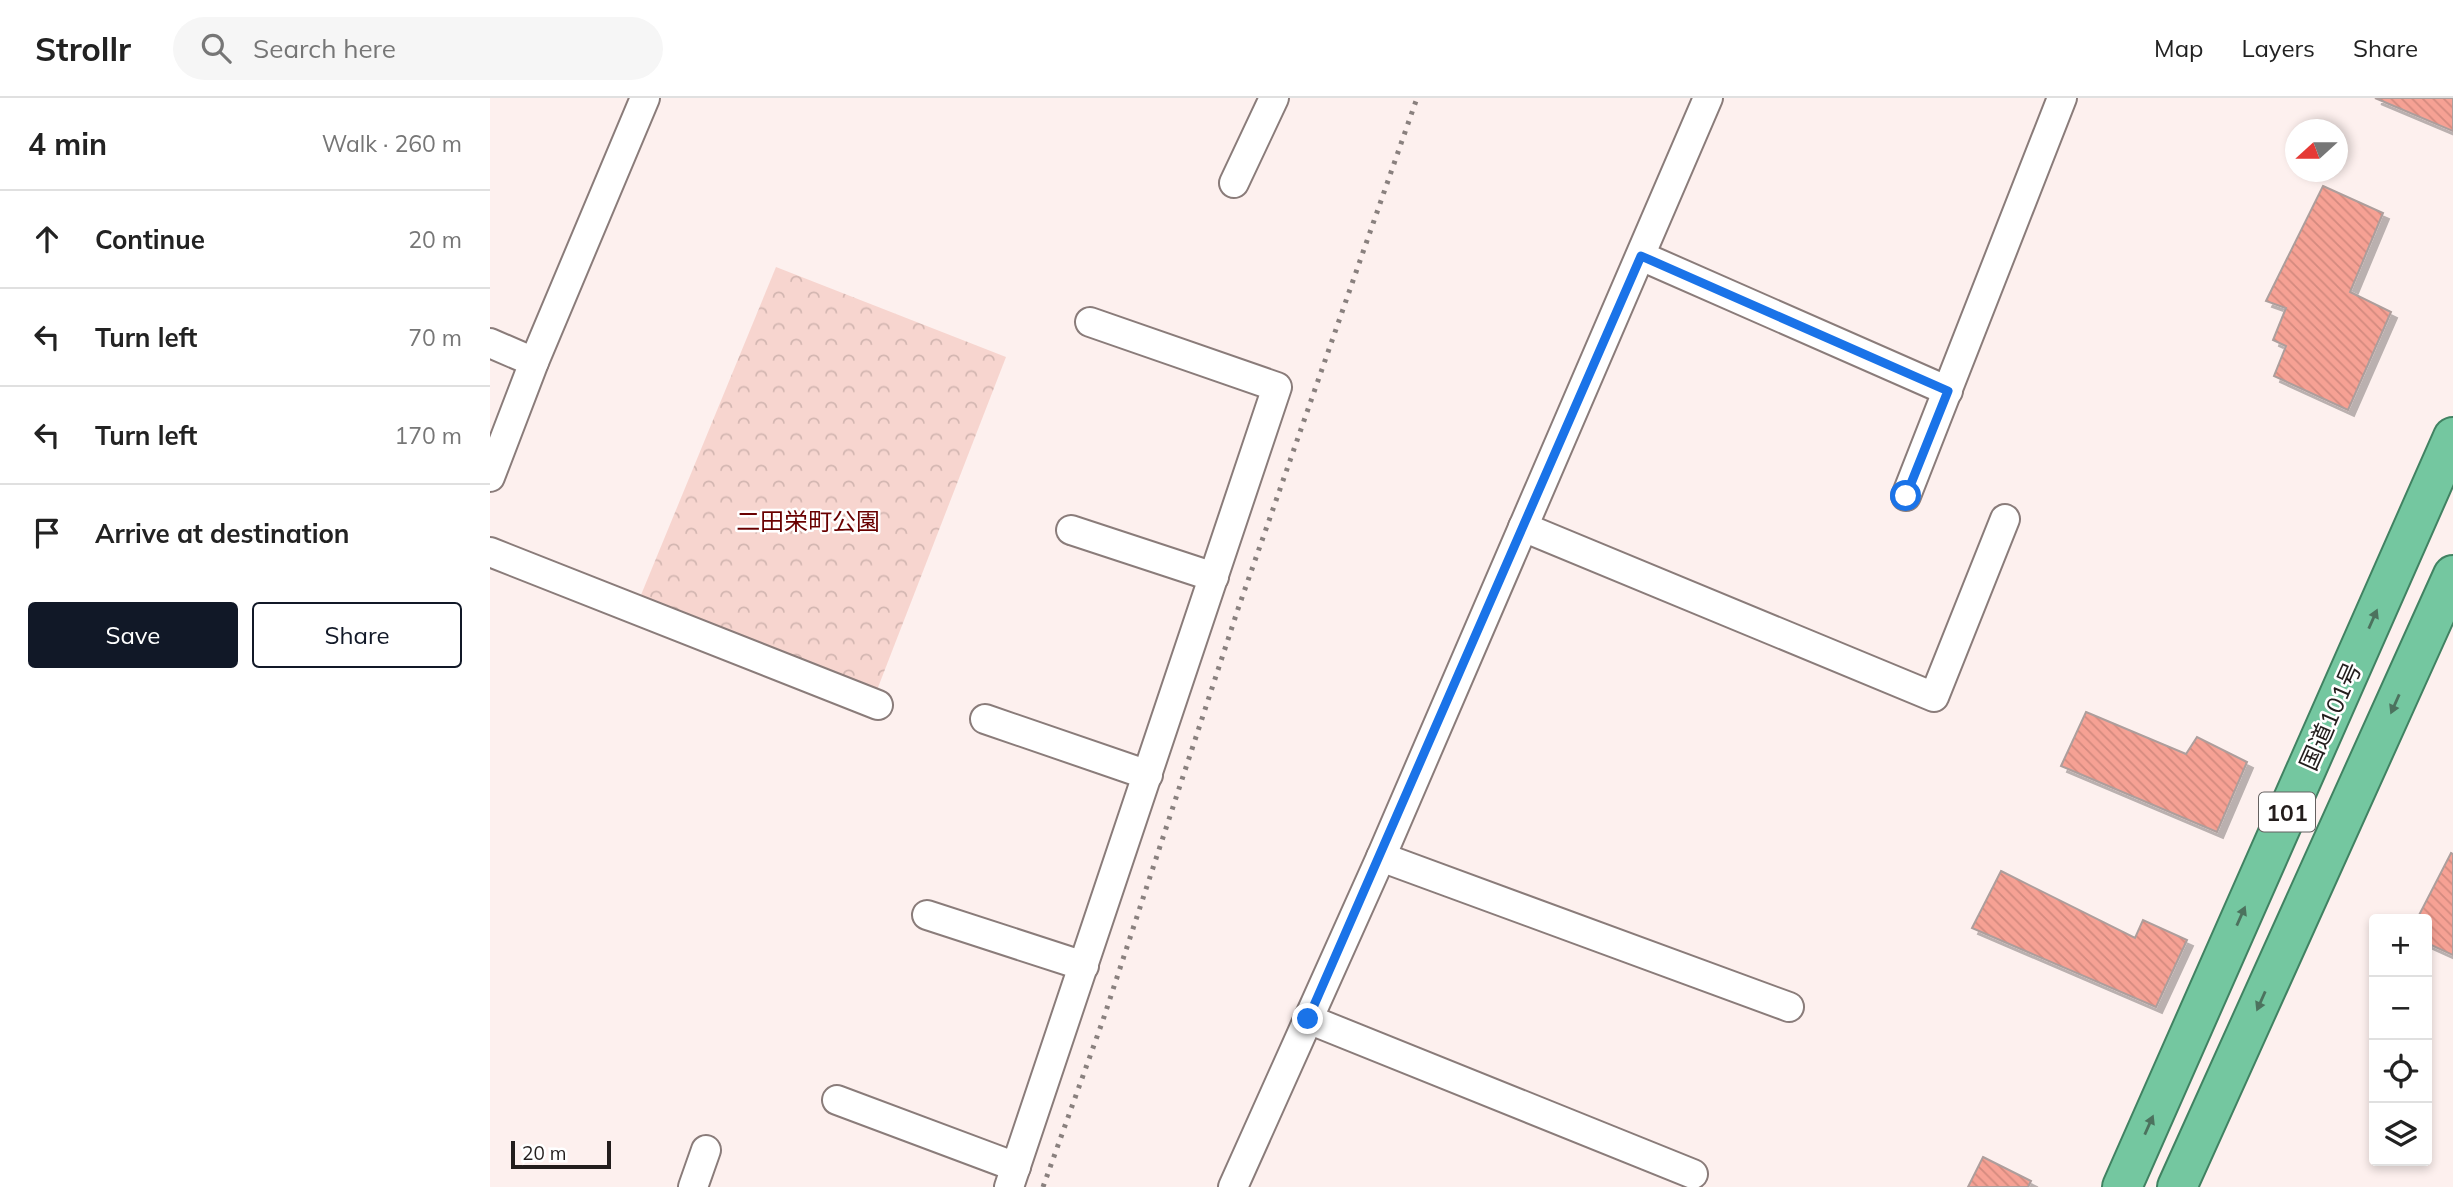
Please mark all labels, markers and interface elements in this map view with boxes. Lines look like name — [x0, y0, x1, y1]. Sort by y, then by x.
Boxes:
search box — [173, 17, 663, 80]
text: Strollr — [35, 28, 131, 69]
icon: search — [197, 29, 235, 67]
text: Search here — [253, 32, 396, 65]
text: Map — [2154, 33, 2203, 63]
text: Layers — [2241, 33, 2315, 63]
text: Share — [2353, 33, 2418, 63]
north arrow — [2285, 119, 2348, 182]
text: 4 min — [28, 125, 107, 163]
text: Walk · 260 m — [322, 129, 462, 158]
icon: ahead — [28, 220, 66, 258]
text: Continue — [95, 223, 205, 256]
text: 20 m — [408, 225, 462, 254]
icon: left — [28, 318, 66, 356]
text: Turn left — [95, 321, 197, 354]
text: 70 m — [408, 323, 462, 352]
icon: left — [28, 416, 66, 454]
text: Turn left — [95, 419, 197, 452]
text: 170 m — [394, 421, 462, 450]
route start — [1890, 480, 1921, 511]
park label: 二田栄町公園 — [736, 506, 880, 536]
icon: arrive — [28, 514, 66, 552]
text: Arrive at destination — [95, 517, 350, 550]
button: Save — [28, 602, 238, 668]
button: Share — [252, 602, 462, 668]
one-way arrow — [2368, 608, 2379, 629]
street label: 国道101号 — [2293, 657, 2367, 775]
one-way arrow — [2389, 694, 2400, 715]
road number: 101 — [2259, 792, 2315, 832]
one-way arrow — [2236, 906, 2247, 927]
map controls — [2369, 914, 2432, 1166]
button: + — [2369, 914, 2432, 977]
button: − — [2369, 977, 2432, 1040]
one-way arrow — [2255, 991, 2267, 1011]
route end — [1292, 1003, 1323, 1034]
button: locate — [2369, 1040, 2432, 1103]
button: layers — [2369, 1103, 2432, 1166]
one-way arrow — [2144, 1114, 2155, 1135]
scale bar — [511, 1138, 611, 1170]
text: 20 m — [522, 1141, 566, 1165]

